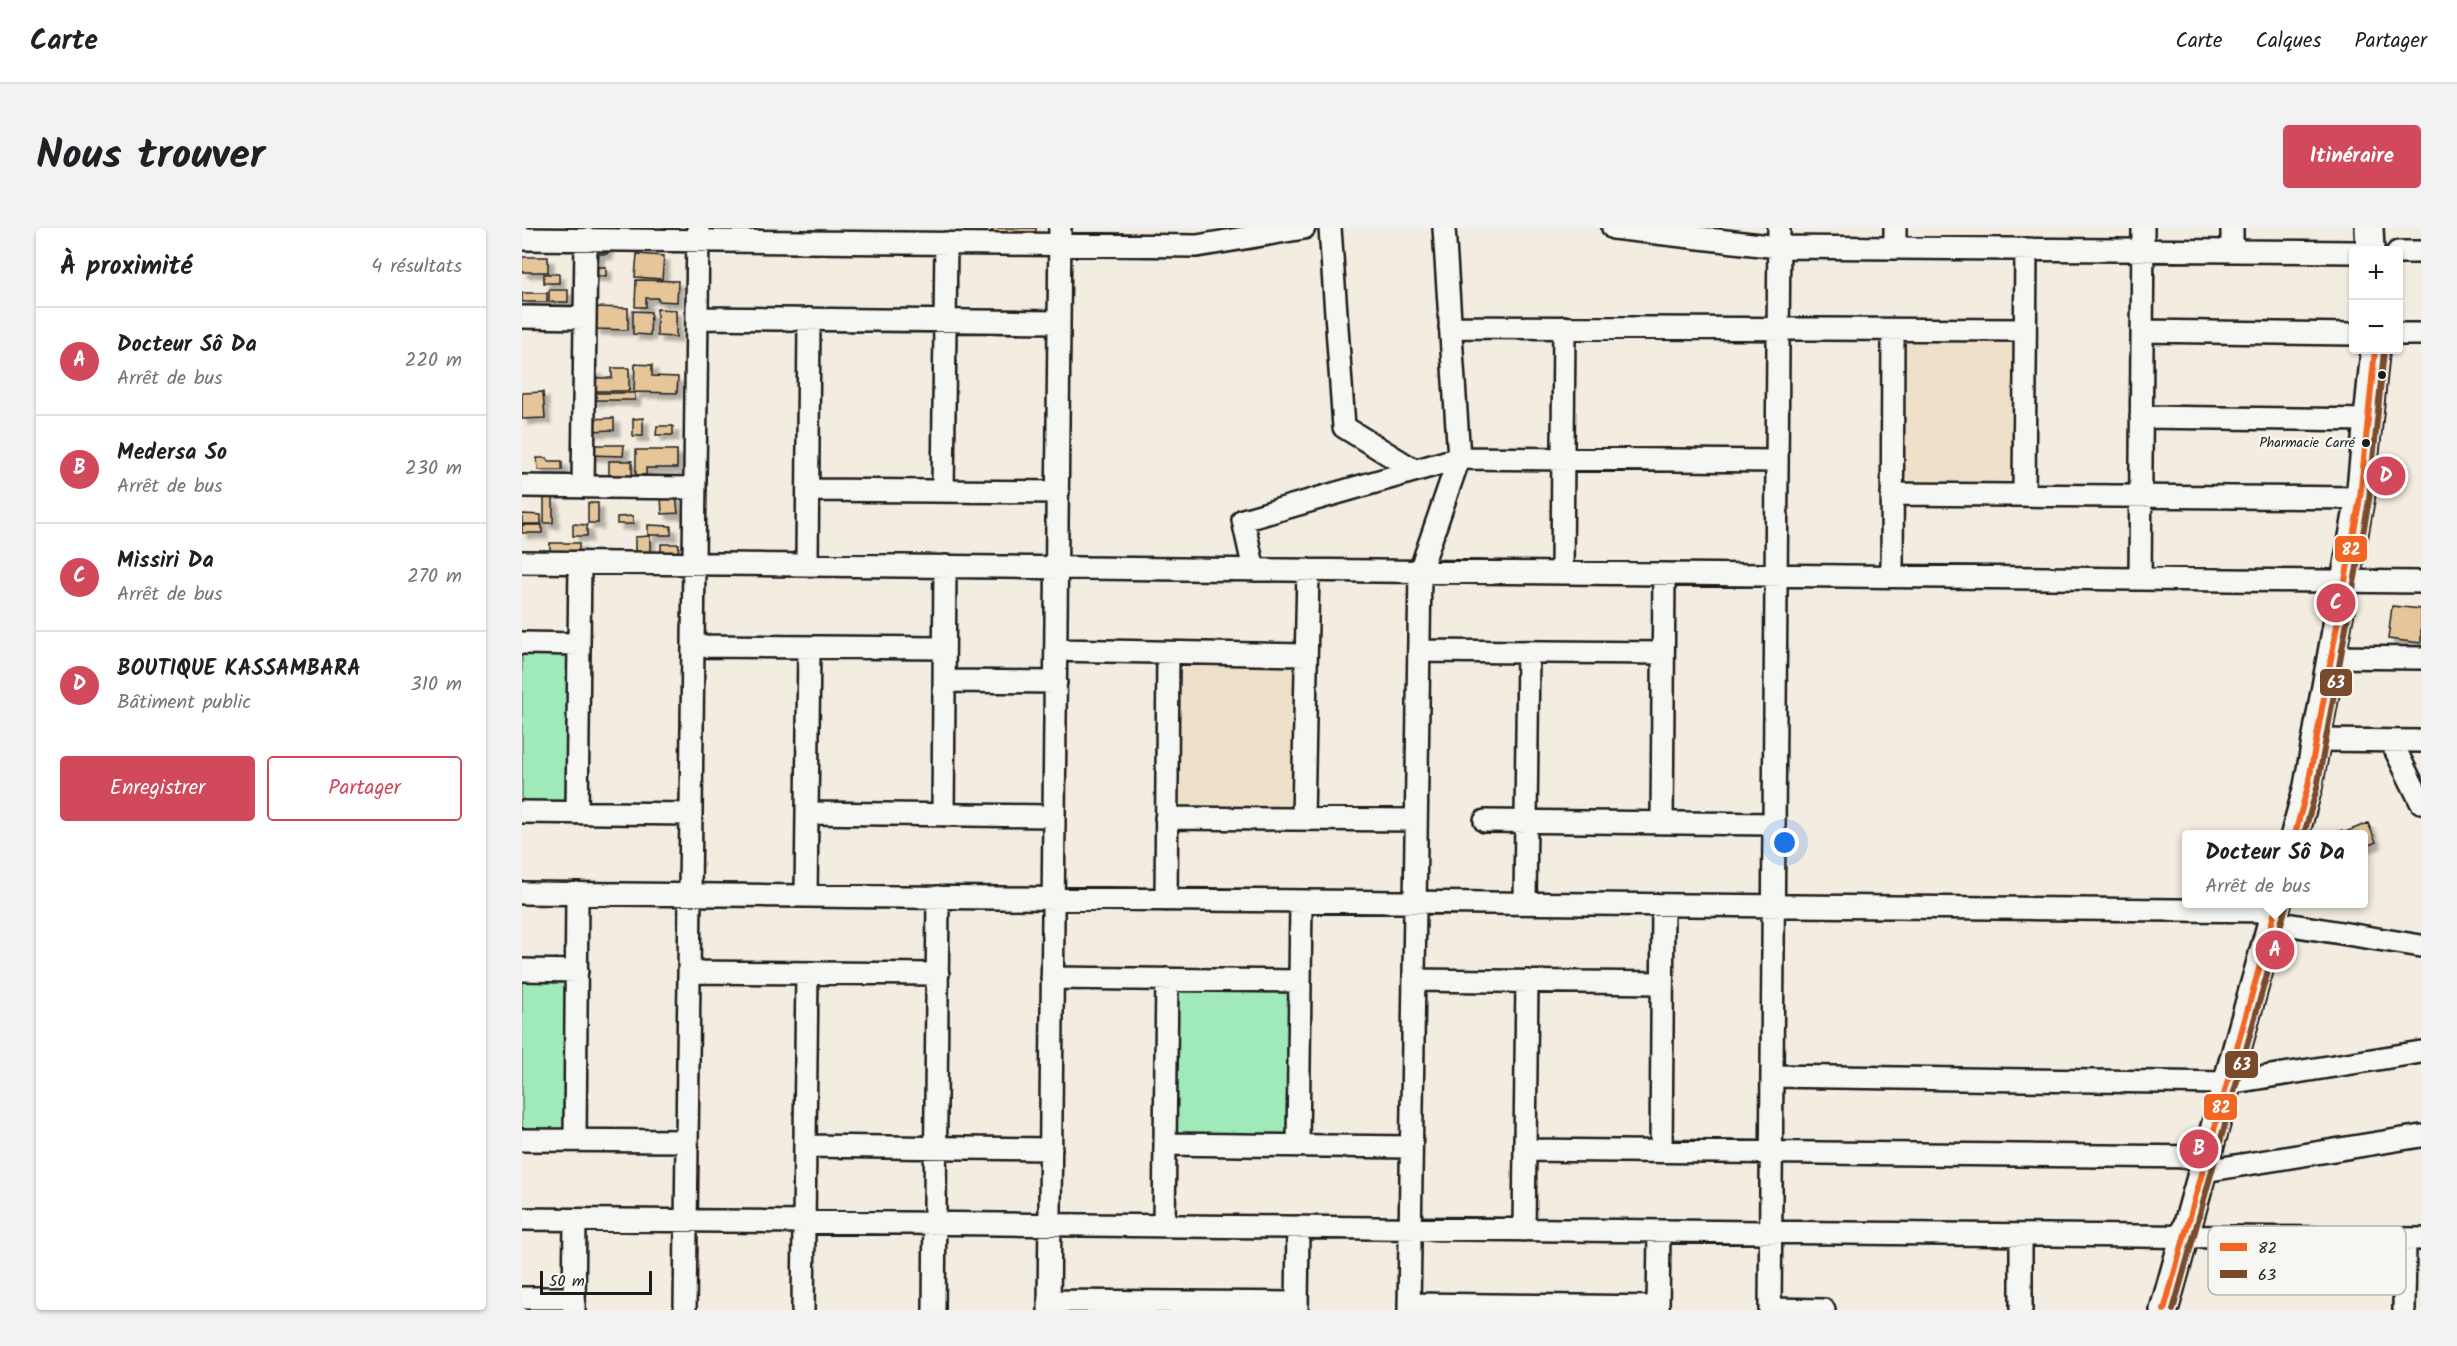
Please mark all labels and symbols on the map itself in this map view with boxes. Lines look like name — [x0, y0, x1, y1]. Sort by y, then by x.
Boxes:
unlabelled marker — [2376, 369, 2388, 381]
place label: Pharmacie Carré — [2259, 432, 2356, 454]
marker: Pharmacie Carré — [2360, 437, 2372, 449]
pin: D — [2366, 454, 2406, 498]
line badge: 82 — [2334, 535, 2368, 563]
text: 82 — [2342, 538, 2360, 563]
pin: C — [2316, 580, 2356, 626]
line badge: 63 — [2319, 668, 2353, 697]
text: 63 — [2327, 671, 2345, 696]
your location — [1770, 828, 1799, 857]
pin: A — [2256, 928, 2294, 972]
line badge: 63 — [2224, 1050, 2259, 1079]
text: 63 — [2233, 1053, 2251, 1078]
line badge: 82 — [2203, 1093, 2238, 1121]
text: 82 — [2212, 1096, 2230, 1121]
pin: B — [2180, 1126, 2218, 1172]
legend — [2208, 1226, 2406, 1295]
text: 82 — [2258, 1236, 2277, 1261]
text: 63 — [2258, 1263, 2276, 1288]
scale bar — [540, 1268, 652, 1296]

